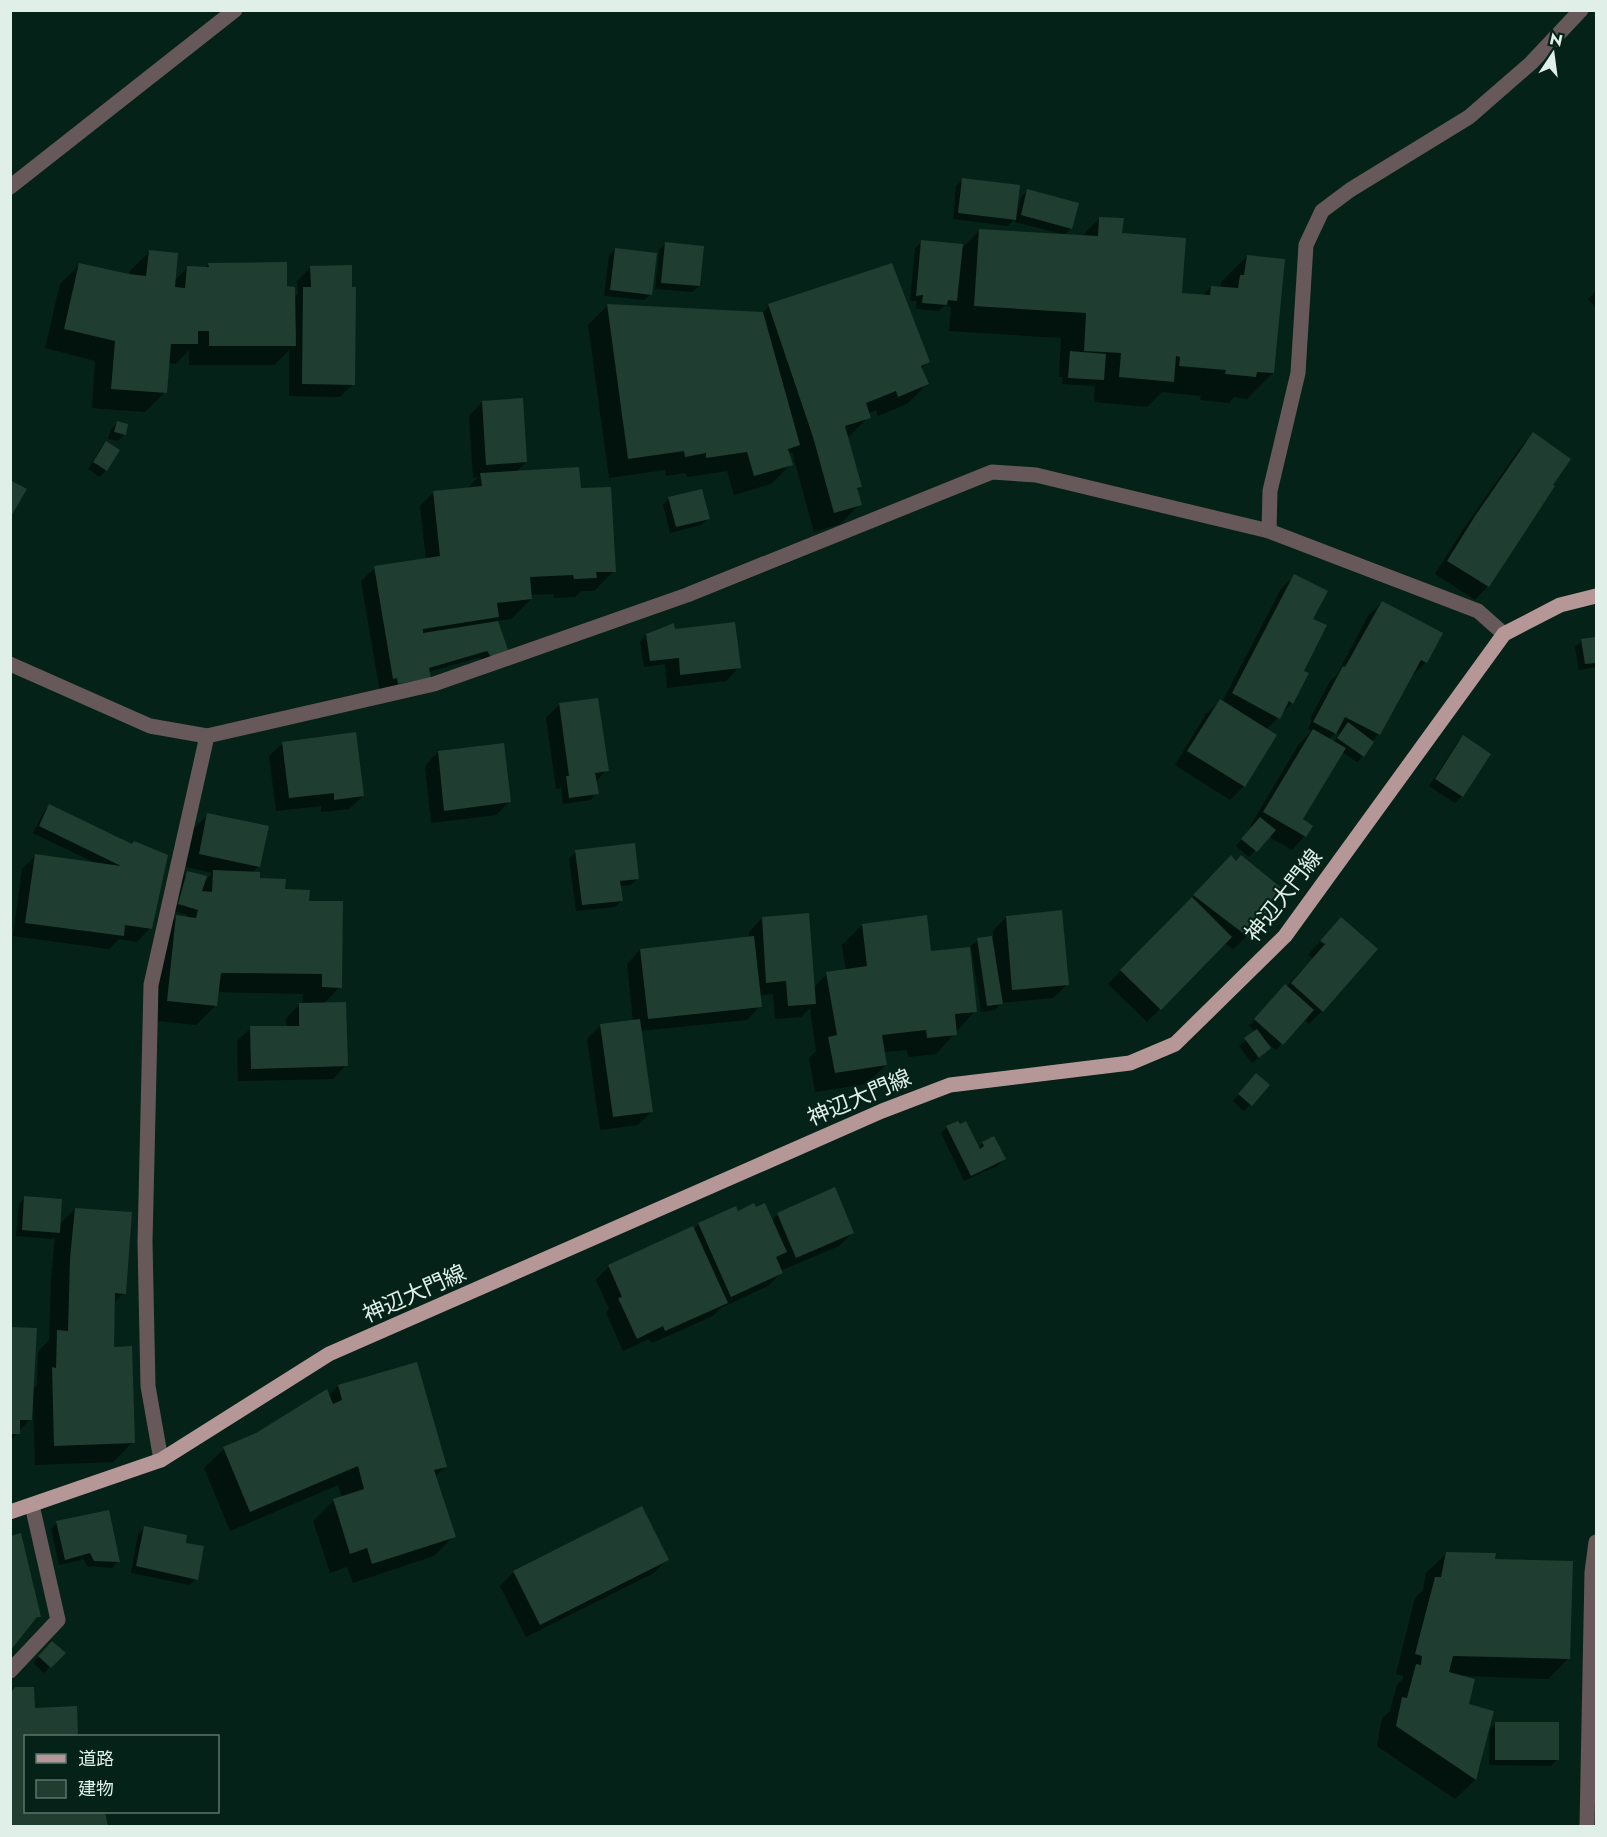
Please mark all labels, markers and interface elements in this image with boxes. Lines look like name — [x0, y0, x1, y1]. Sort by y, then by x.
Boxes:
north arrow — [1523, 24, 1583, 84]
text: N — [1547, 27, 1565, 53]
street label: 神辺大門線 — [1237, 842, 1329, 948]
street label: 神辺大門線 — [802, 1061, 916, 1133]
street label: 神辺大門線 — [357, 1256, 471, 1330]
legend — [24, 1735, 219, 1813]
text: 道路 — [78, 1746, 114, 1772]
text: 建物 — [78, 1776, 114, 1802]

